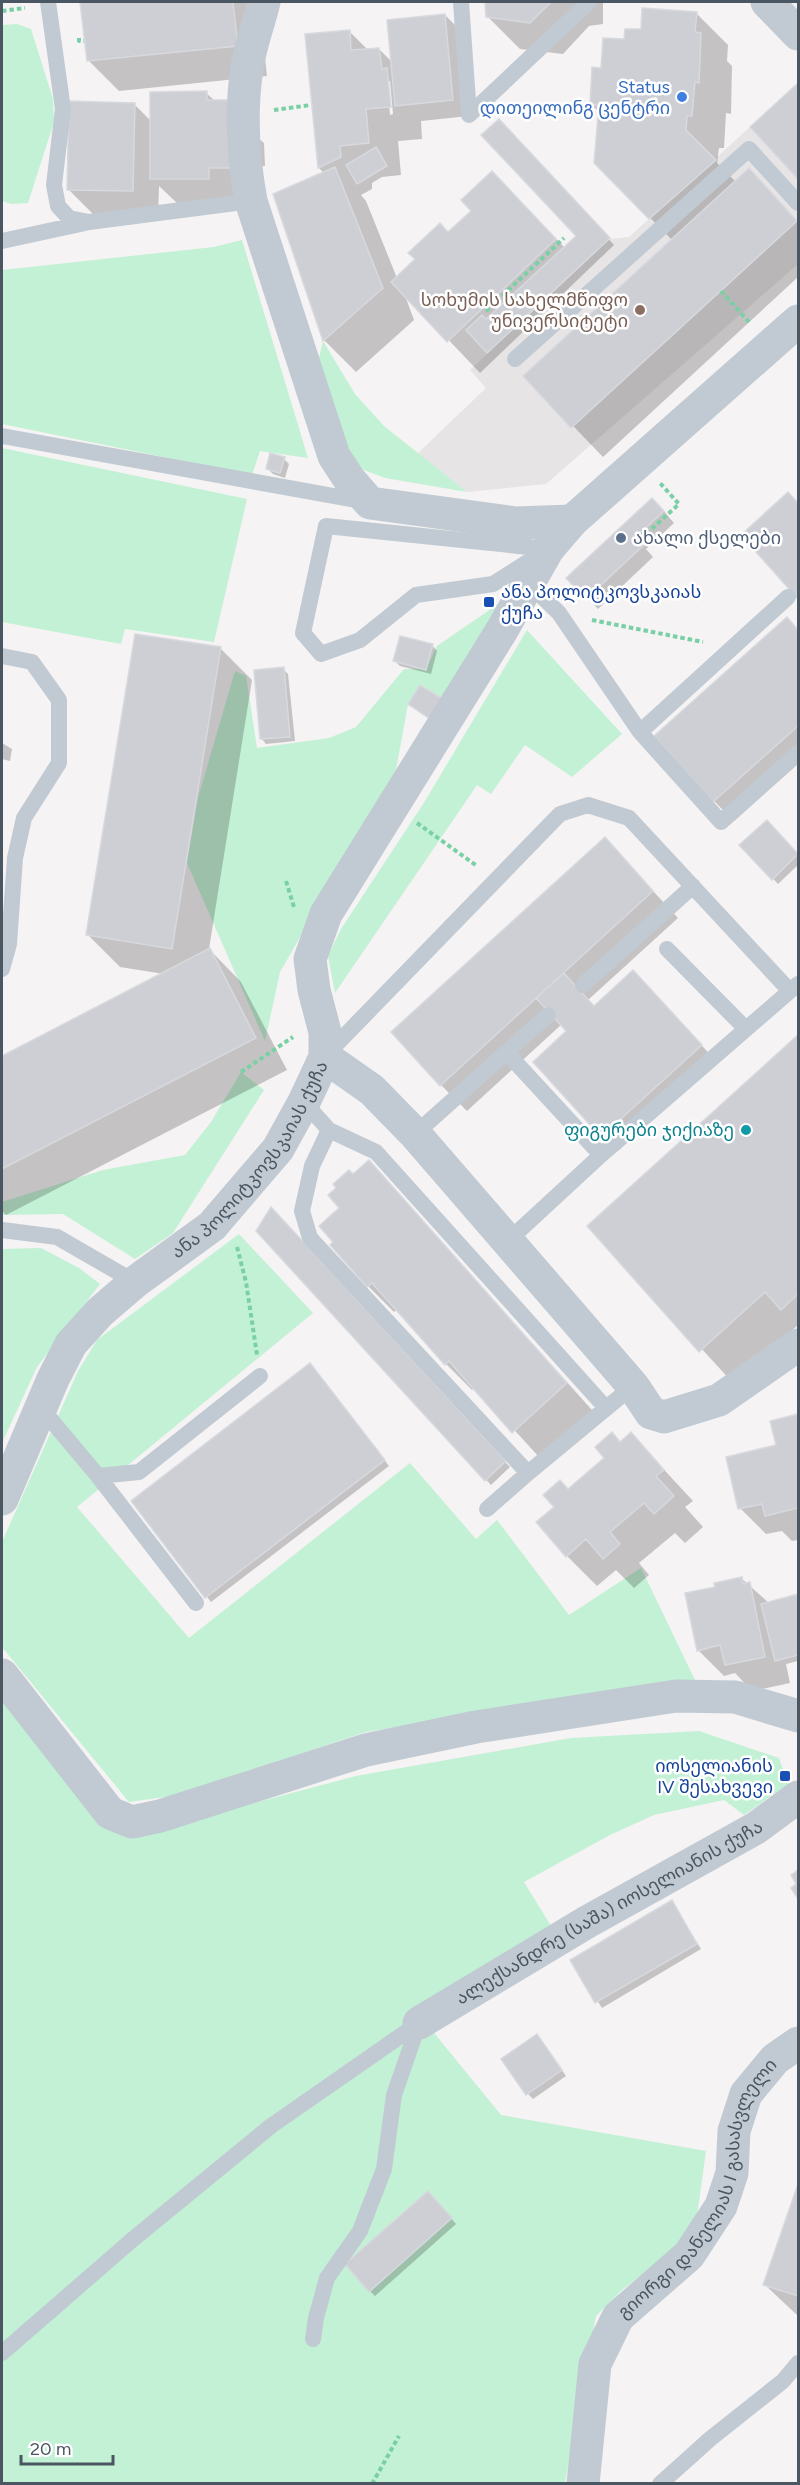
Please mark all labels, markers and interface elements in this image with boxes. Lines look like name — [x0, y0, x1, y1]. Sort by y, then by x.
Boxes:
place label: Status დითეილინგ ცენტრი — [480, 76, 670, 119]
marker: Status დითეილინგ ცენტრი — [675, 90, 689, 104]
place label: სოხუმის სახელმწიფო უნივერსიტეტი — [421, 289, 628, 332]
marker: სოხუმის სახელმწიფო უნივერსიტეტი — [633, 303, 647, 317]
place label: ახალი ქსელები — [633, 527, 781, 549]
marker: ახალი ქსელები — [614, 531, 628, 545]
place label: ანა პოლიტკოვსკაიას ქუჩა — [501, 581, 701, 624]
marker: ანა პოლიტკოვსკაიას ქუჩა — [482, 595, 496, 609]
street label: ანა პოლიტკოვსკაიას ქუჩა — [167, 1057, 333, 1263]
place label: ფიგურები ჯიქიაზე — [564, 1119, 734, 1141]
marker: ფიგურები ჯიქიაზე — [739, 1123, 753, 1137]
place label: იოსელიანის IV შესახვევი — [655, 1755, 773, 1798]
marker: იოსელიანის IV შესახვევი — [778, 1769, 792, 1783]
street label: ალექსანდრე (საშა) იოსელიანის ქუჩა — [452, 1816, 767, 2009]
street label: გიორგი დანელიას I გასასვლელი — [613, 2054, 782, 2323]
scale bar — [21, 2428, 112, 2466]
text: 20 m — [30, 2438, 71, 2460]

